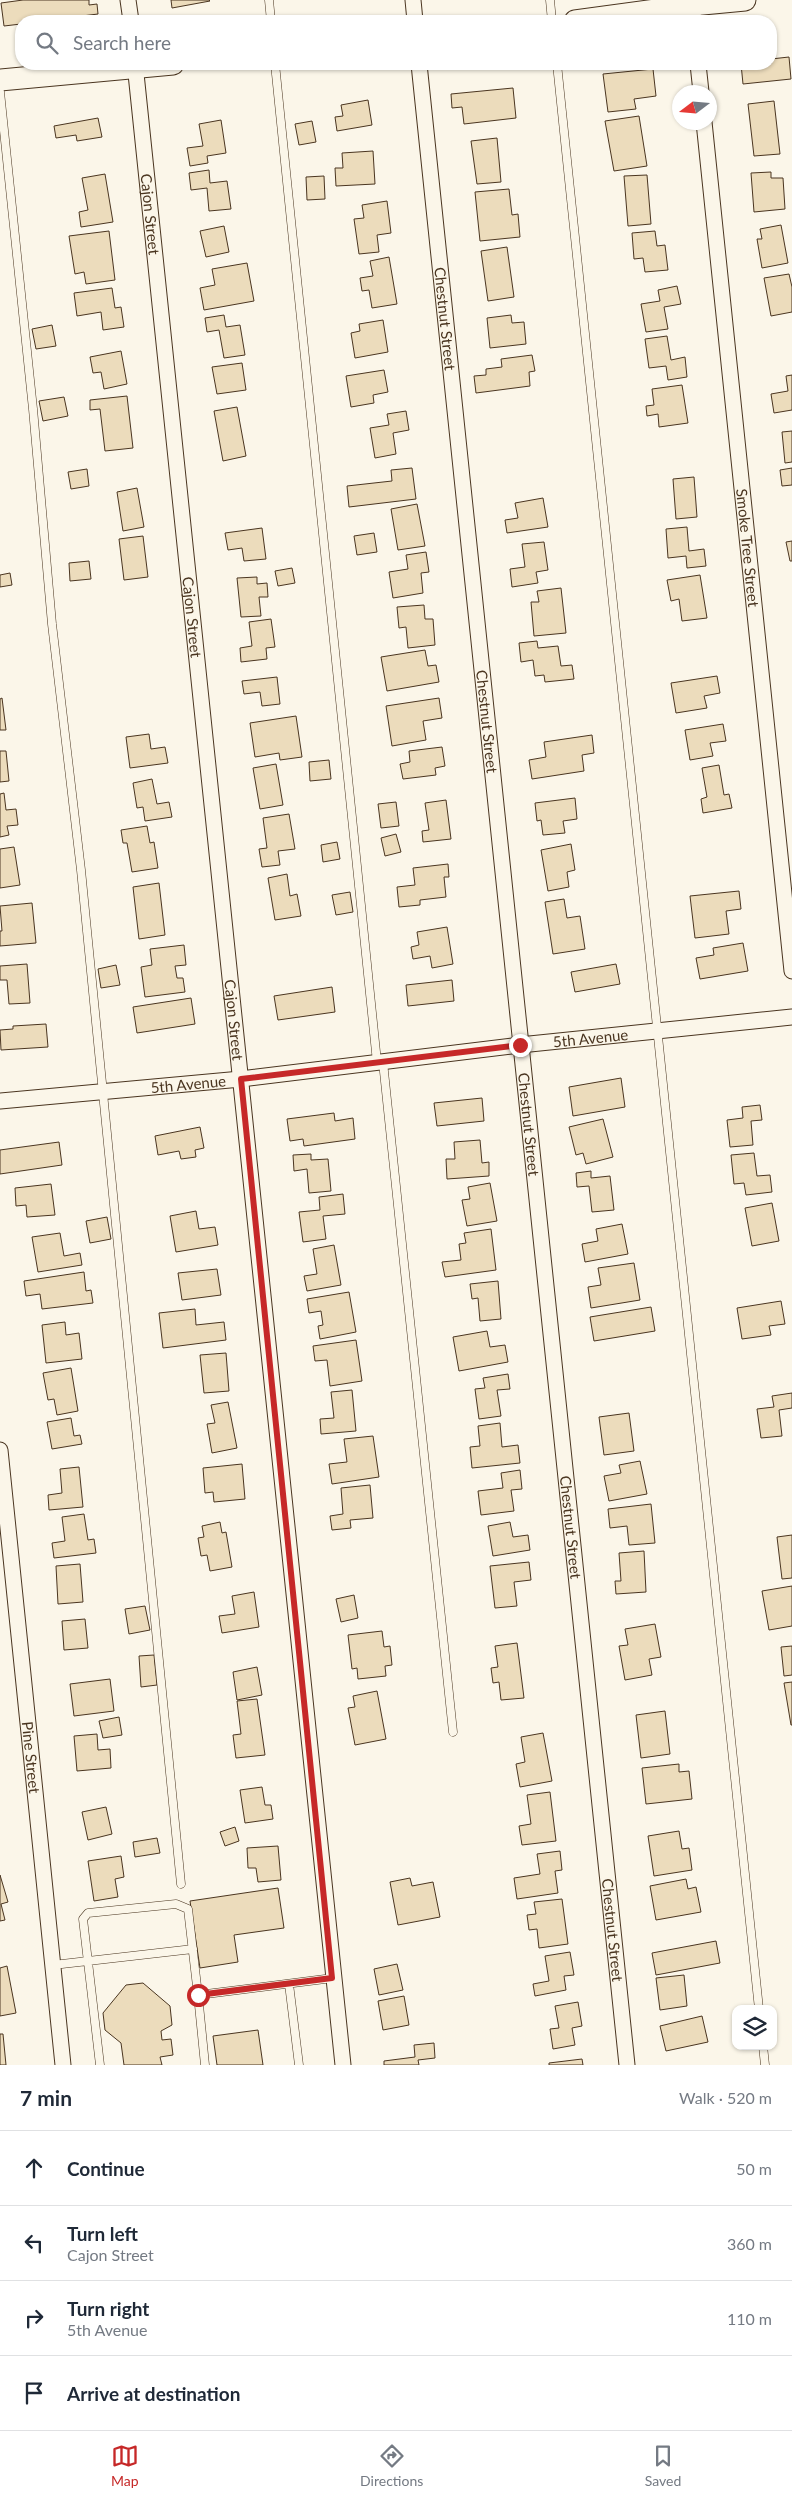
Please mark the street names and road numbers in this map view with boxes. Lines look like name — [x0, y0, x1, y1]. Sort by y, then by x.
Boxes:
street label: Cajon Street — [137, 173, 164, 256]
street label: Chestnut Street — [431, 266, 460, 372]
street label: Smoke Tree Street — [733, 488, 763, 608]
street label: Cajon Street — [179, 576, 206, 659]
street label: Chestnut Street — [473, 669, 502, 775]
street label: Cajon Street — [221, 978, 248, 1062]
street label: 5th Avenue — [552, 1025, 629, 1051]
street label: 5th Avenue — [150, 1071, 227, 1096]
street label: Chestnut Street — [515, 1072, 544, 1177]
street label: Chestnut Street — [557, 1475, 585, 1580]
street label: Pine Street — [19, 1721, 44, 1795]
street label: Chestnut Street — [599, 1877, 627, 1983]

